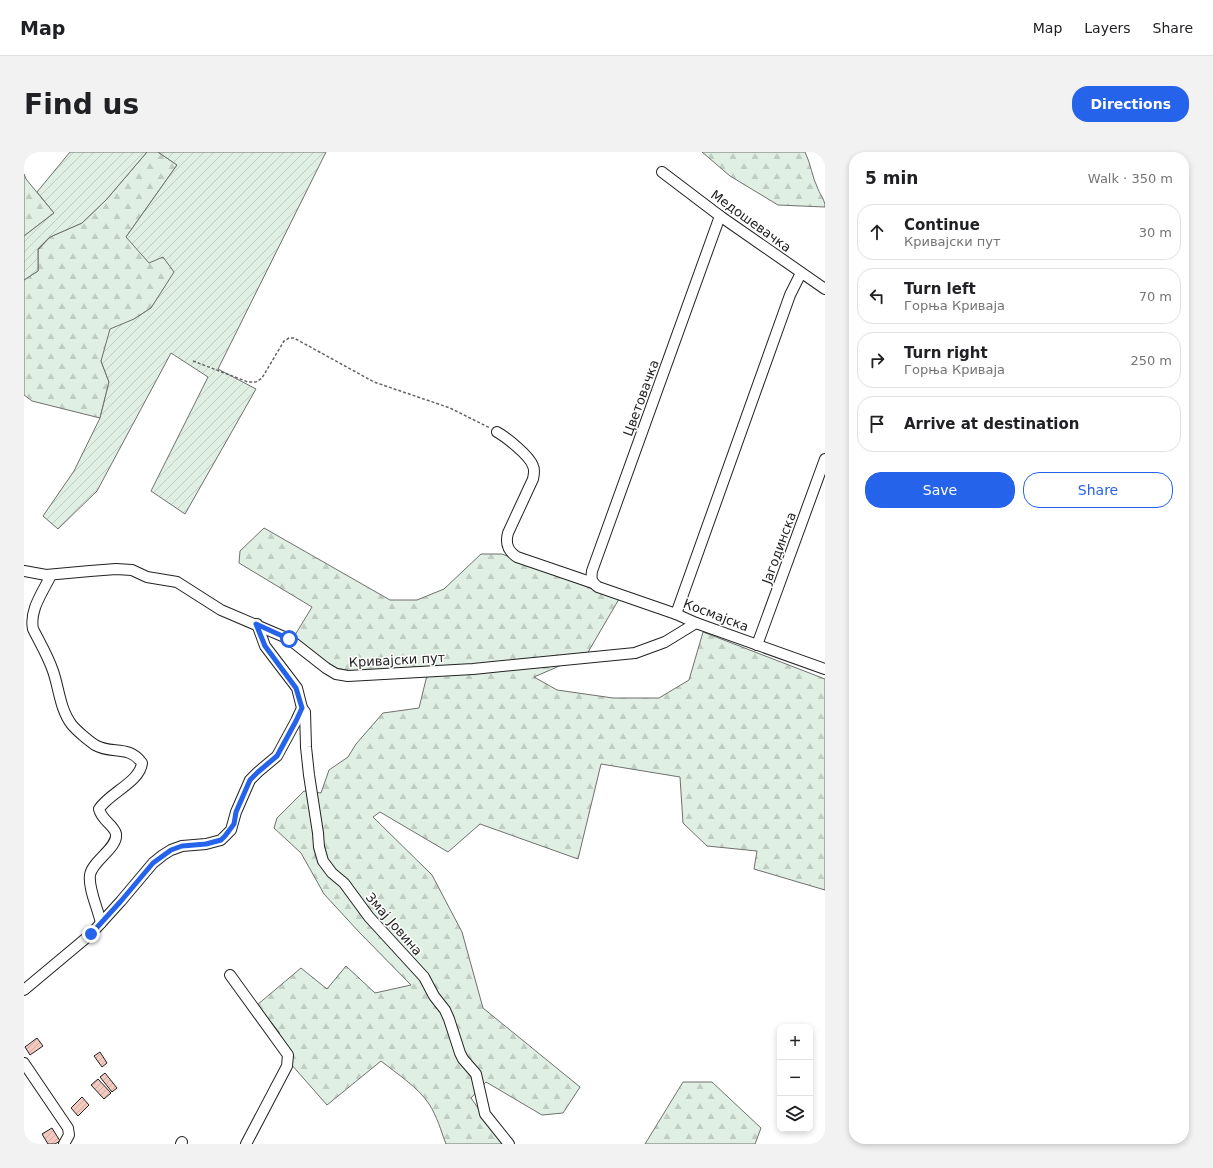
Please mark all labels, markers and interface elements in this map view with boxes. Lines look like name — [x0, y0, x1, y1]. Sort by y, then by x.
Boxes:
text: Map — [20, 17, 65, 39]
text: Map — [1033, 20, 1062, 36]
text: Layers — [1084, 20, 1131, 36]
text: Share — [1153, 20, 1193, 36]
button: Directions — [1072, 86, 1189, 122]
text: Find us — [24, 88, 139, 121]
text: 5 min — [865, 168, 918, 188]
text: Walk · 350 m — [1088, 171, 1173, 186]
street label: Медошевачка — [708, 187, 794, 255]
text: Continue — [904, 216, 980, 234]
icon: ahead — [866, 221, 888, 243]
text: 30 m — [1139, 225, 1172, 240]
text: Кривајски пут — [904, 234, 1001, 249]
text: Turn left — [904, 280, 976, 298]
icon: left — [866, 285, 888, 307]
text: 70 m — [1139, 289, 1172, 304]
text: Горња Криваја — [904, 298, 1005, 313]
text: Turn right — [904, 344, 988, 362]
icon: right — [866, 349, 888, 371]
text: 250 m — [1130, 353, 1172, 368]
street label: Цветовачка — [620, 358, 662, 438]
text: Горња Криваја — [904, 362, 1005, 377]
icon: arrive — [866, 413, 888, 435]
text: Arrive at destination — [904, 415, 1079, 433]
button: Save — [865, 472, 1015, 508]
button: Share — [1023, 472, 1173, 508]
street label: Јагодинска — [759, 510, 799, 587]
street label: Космајска — [681, 596, 751, 634]
route start — [280, 630, 298, 648]
street label: Кривајски пут — [348, 650, 446, 670]
street label: Змај Јовина — [363, 890, 425, 958]
route end — [82, 925, 100, 943]
map controls — [777, 1024, 813, 1132]
button: + — [777, 1024, 813, 1060]
button: − — [777, 1060, 813, 1096]
button: layers — [777, 1096, 813, 1132]

